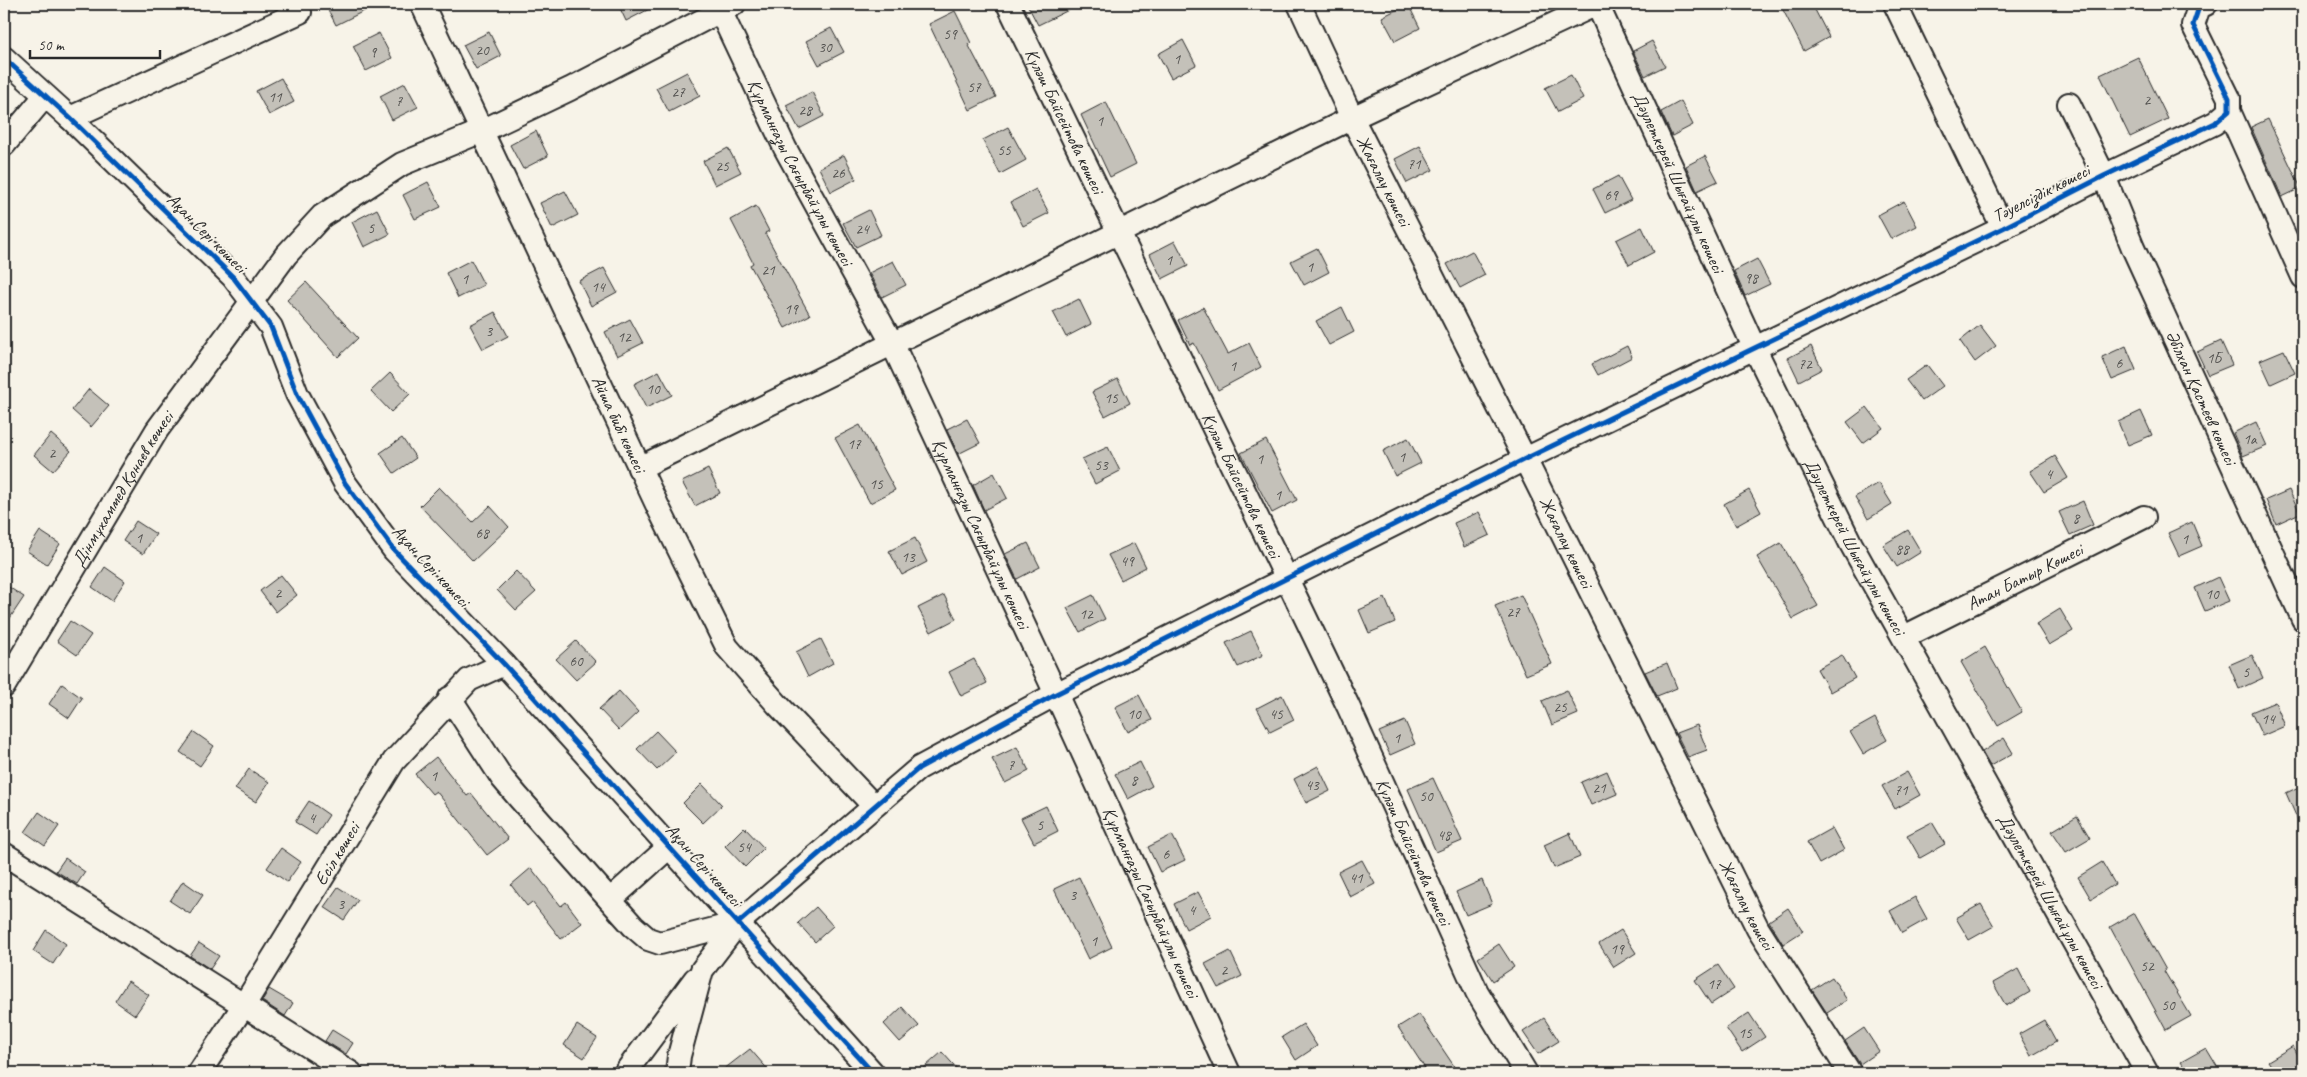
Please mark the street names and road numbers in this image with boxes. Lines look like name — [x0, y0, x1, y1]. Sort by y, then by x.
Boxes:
street label: Күләш Байсейтова көшесі — [1020, 45, 1110, 200]
street label: Құрманғазы Сағырбайұлы көшесі — [743, 76, 860, 272]
street label: Дәулеткерей Шығайұлы көшесі — [1628, 88, 1731, 279]
street label: Жағалау көшесі — [1352, 132, 1417, 232]
street label: Тәуелсіздік көшесі — [1989, 158, 2096, 228]
street label: Ақан Сері көшесі — [163, 189, 253, 279]
street label: Әбілхан Қастеев көшесі — [2161, 327, 2243, 470]
street label: Айша бибі көшесі — [587, 372, 652, 478]
street label: Дінмұхаммед Қонаев көшесі — [67, 405, 180, 570]
street label: Күләш Байсейтова көшесі — [1197, 409, 1287, 564]
street label: Құрманғазы Сағырбайұлы көшесі — [927, 435, 1036, 634]
street label: Дәулеткерей Шығайұлы көшесі — [1800, 455, 1912, 641]
street label: Жағалау көшесі — [1534, 493, 1599, 594]
street label: Ақан Сері көшесі — [388, 521, 476, 613]
street label: Атан Батыр Көшесі — [1963, 537, 2089, 615]
street label: Күләш Байсейтова көшесі — [1371, 775, 1458, 931]
street label: Құрманғазы Сағырбайұлы көшесі — [1098, 803, 1205, 1003]
street label: Дәулеткерей Шығайұлы көшесі — [1993, 810, 2110, 995]
street label: Есіл көшесі — [309, 816, 366, 889]
street label: Ақан Сері көшесі — [661, 819, 749, 913]
street label: Жағалау көшесі — [1714, 856, 1781, 956]

